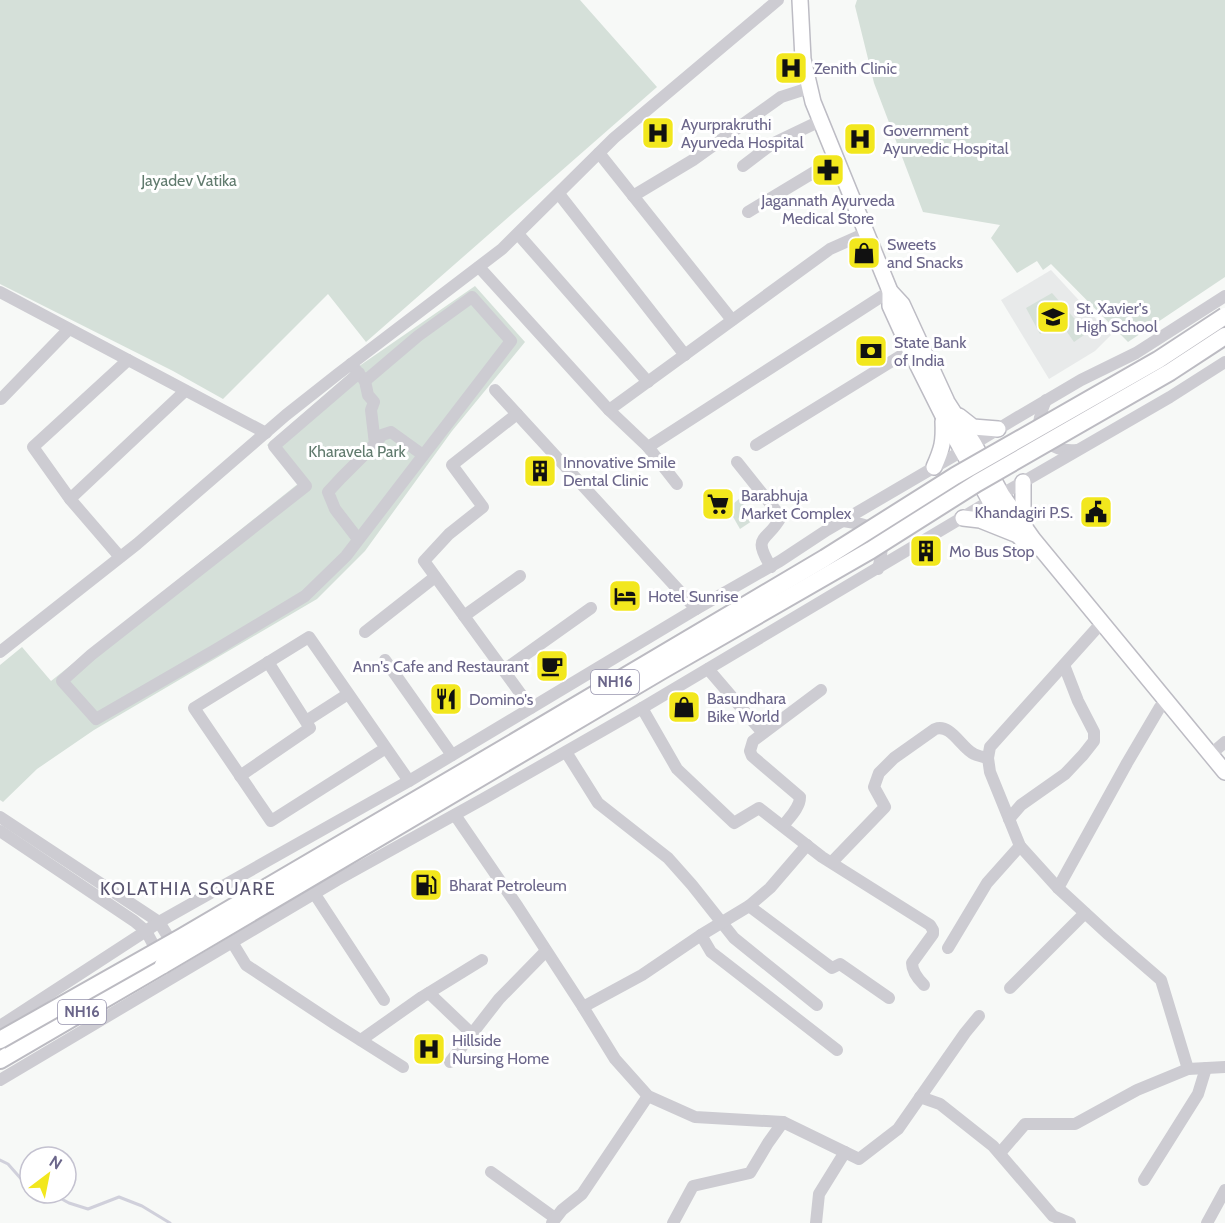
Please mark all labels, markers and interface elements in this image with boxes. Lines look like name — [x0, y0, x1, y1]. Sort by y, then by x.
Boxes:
hospital icon: Zenith Clinic — [773, 50, 809, 86]
place label: Zenith Clinic — [814, 59, 897, 78]
hospital icon: Ayurprakruthi Ayurveda Hospital — [640, 115, 676, 151]
place label: Ayurprakruthi Ayurveda Hospital — [681, 115, 804, 152]
hospital icon: Government Ayurvedic Hospital — [842, 121, 878, 157]
place label: Government Ayurvedic Hospital — [883, 121, 1009, 158]
pharmacy icon: Jagannath Ayurveda Medical Store — [810, 152, 846, 188]
park label: Jayadev Vatika — [140, 171, 237, 190]
place label: Jagannath Ayurveda Medical Store — [760, 191, 895, 228]
shop icon: Sweets and Snacks — [846, 235, 882, 271]
place label: Sweets and Snacks — [887, 235, 963, 272]
school or university icon: St. Xavier's High School — [1035, 299, 1071, 335]
place label: St. Xavier's High School — [1076, 299, 1158, 336]
bank icon: State Bank of India — [853, 333, 889, 369]
place label: State Bank of India — [894, 333, 967, 370]
park label: Kharavela Park — [308, 442, 407, 461]
building icon: Innovative Smile Dental Clinic — [522, 453, 558, 489]
place label: Innovative Smile Dental Clinic — [563, 453, 676, 490]
supermarket icon: Barabhuja Market Complex — [700, 486, 736, 522]
place label: Barabhuja Market Complex — [741, 486, 852, 523]
public building icon: Khandagiri P.S. — [1078, 494, 1114, 530]
place label: Khandagiri P.S. — [975, 503, 1073, 522]
building icon: Mo Bus Stop — [908, 533, 944, 569]
place label: Mo Bus Stop — [949, 542, 1035, 561]
hotel icon: Hotel Sunrise — [607, 578, 643, 614]
place label: Hotel Sunrise — [648, 587, 739, 606]
cafe icon: Ann's Cafe and Restaurant — [534, 648, 570, 684]
place label: Ann's Cafe and Restaurant — [353, 657, 530, 676]
road number: NH16 — [591, 670, 639, 694]
restaurant icon: Domino's — [428, 681, 464, 717]
shop icon: Basundhara Bike World — [666, 689, 702, 725]
place label: Basundhara Bike World — [707, 689, 786, 726]
place label: Domino's — [469, 690, 534, 709]
fuel station icon: Bharat Petroleum — [408, 867, 444, 903]
place label: Bharat Petroleum — [449, 876, 567, 895]
district label: KOLATHIA SQUARE — [100, 878, 276, 900]
road number: NH16 — [58, 1000, 106, 1024]
hospital icon: Hillside Nursing Home — [411, 1031, 447, 1067]
place label: Hillside Nursing Home — [452, 1031, 549, 1068]
north arrow — [18, 1145, 78, 1205]
text: N — [46, 1152, 66, 1174]

